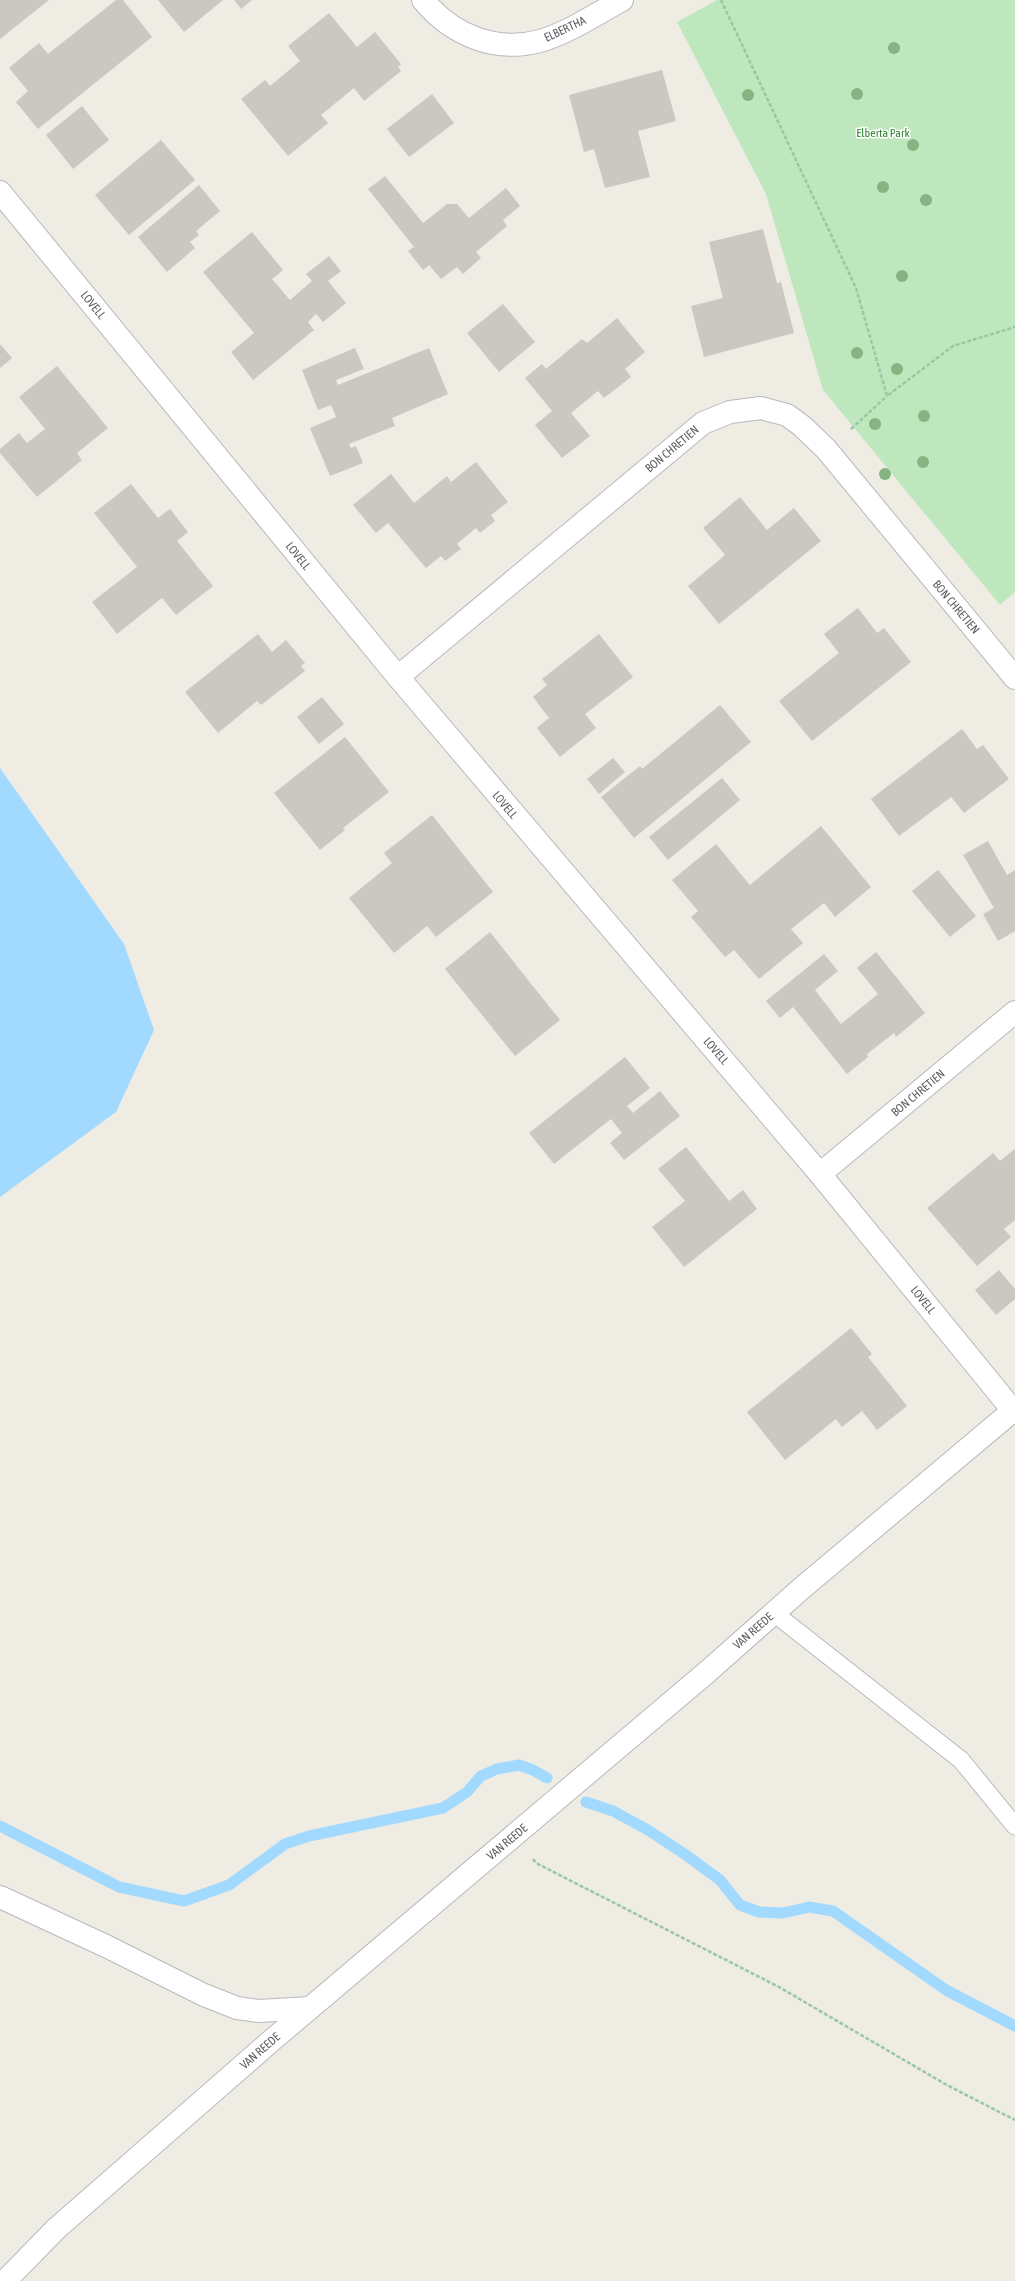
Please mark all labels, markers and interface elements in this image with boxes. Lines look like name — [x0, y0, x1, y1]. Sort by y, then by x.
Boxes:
street label: ELBERTHA — [542, 13, 588, 45]
park label: Elberta Park — [856, 126, 910, 140]
street label: LOVELL — [78, 288, 109, 322]
street label: BON CHRETIEN — [642, 423, 702, 475]
street label: LOVELL — [283, 539, 314, 573]
street label: BON CHRETIEN — [930, 577, 982, 637]
street label: LOVELL — [489, 788, 521, 822]
street label: LOVELL — [700, 1034, 732, 1068]
street label: BON CHRETIEN — [888, 1067, 948, 1119]
street label: LOVELL — [908, 1283, 939, 1317]
street label: VAN REEDE — [730, 1610, 776, 1652]
street label: VAN REEDE — [484, 1821, 530, 1863]
street label: VAN REEDE — [237, 2030, 283, 2072]

